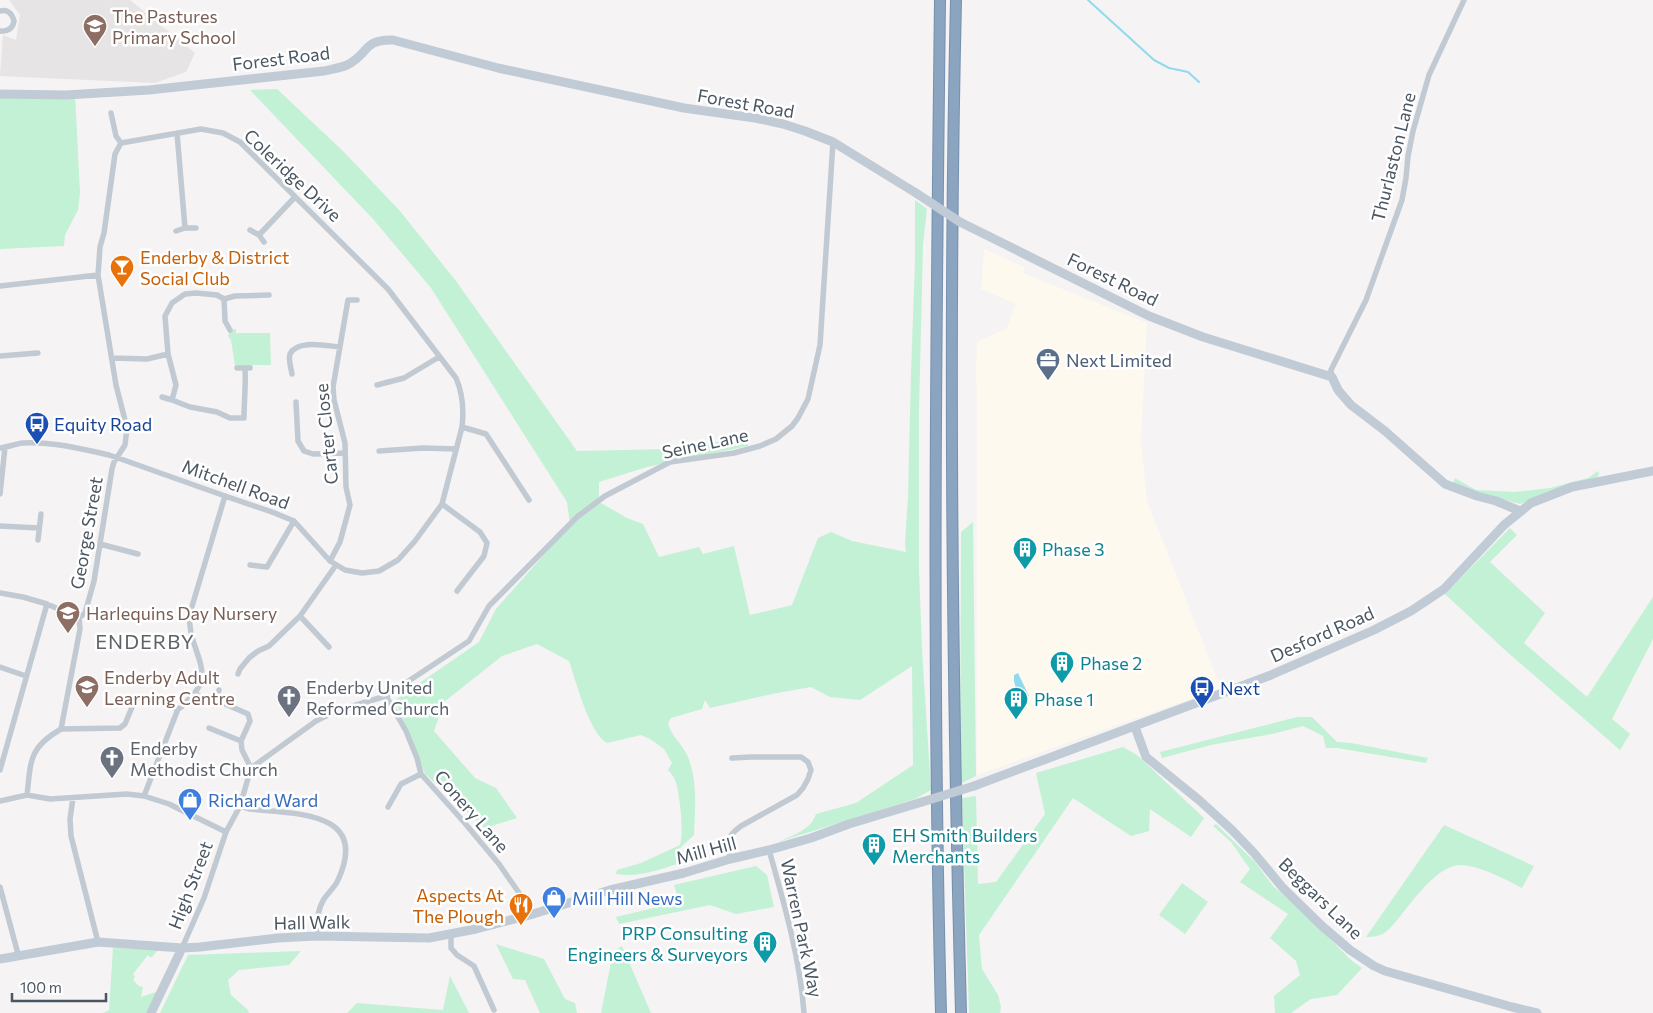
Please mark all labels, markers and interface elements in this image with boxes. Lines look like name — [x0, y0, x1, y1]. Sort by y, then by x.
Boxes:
place label: The Pastures Primary School — [112, 5, 236, 48]
school or university icon: The Pastures Primary School — [82, 13, 108, 47]
street label: Forest Road — [231, 41, 331, 75]
street label: Forest Road — [696, 84, 796, 122]
street label: Thurlaston Lane — [1366, 90, 1420, 224]
street label: Coleridge Drive — [240, 124, 346, 226]
place label: Enderby & District Social Club — [140, 246, 289, 289]
street label: Forest Road — [1064, 248, 1162, 310]
bar icon: Enderby & District Social Club — [109, 254, 135, 288]
office icon: Next Limited — [1035, 347, 1061, 381]
place label: Next Limited — [1066, 349, 1172, 371]
street label: Carter Close — [310, 382, 342, 486]
bus stop icon: Equity Road — [24, 411, 50, 445]
place label: Equity Road — [54, 413, 152, 435]
street label: Seine Lane — [660, 423, 750, 463]
street label: Mitchell Road — [179, 454, 293, 514]
street label: George Street — [65, 475, 107, 591]
building icon: Phase 3 — [1012, 536, 1038, 570]
place label: Phase 3 — [1042, 538, 1104, 560]
school or university icon: Harlequins Day Nursery — [55, 600, 81, 634]
street label: Desford Road — [1267, 601, 1377, 667]
place label: Harlequins Day Nursery — [86, 602, 277, 624]
district label: ENDERBY — [95, 629, 195, 653]
building icon: Phase 2 — [1049, 650, 1075, 684]
place label: Phase 2 — [1080, 652, 1142, 674]
place label: Enderby Adult Learning Centre — [104, 666, 235, 709]
school or university icon: Enderby Adult Learning Centre — [74, 674, 100, 708]
bus stop icon: Next — [1189, 675, 1215, 709]
place label: Enderby United Reformed Church — [306, 676, 449, 719]
place label: Next — [1220, 677, 1260, 699]
church icon: Enderby United Reformed Church — [276, 684, 302, 718]
building icon: Phase 1 — [1003, 686, 1029, 720]
place label: Phase 1 — [1034, 688, 1094, 710]
place label: Enderby Methodist Church — [130, 737, 278, 780]
church icon: Enderby Methodist Church — [99, 745, 125, 779]
street label: Conery Lane — [430, 765, 514, 857]
shop icon: Richard Ward — [177, 787, 203, 821]
place label: Richard Ward — [208, 789, 318, 811]
place label: EH Smith Builders Merchants — [892, 824, 1037, 867]
street label: Mill Hill — [673, 831, 739, 869]
building icon: EH Smith Builders Merchants — [861, 832, 887, 866]
street label: High Street — [163, 838, 217, 932]
street label: Beggars Lane — [1275, 853, 1367, 943]
street label: Warren Park Way — [777, 857, 827, 999]
place label: Aspects At The Plough — [412, 884, 504, 927]
shop icon: Mill Hill News — [541, 885, 567, 919]
place label: Mill Hill News — [572, 887, 683, 909]
restaurant icon: Aspects At The Plough — [508, 892, 534, 926]
street label: Hall Walk — [273, 910, 351, 934]
place label: PRP Consulting Engineers & Surveyors — [567, 922, 748, 965]
building icon: PRP Consulting Engineers & Surveyors — [752, 930, 778, 964]
scale bar — [12, 970, 106, 1002]
text: 100 m — [20, 978, 62, 996]

